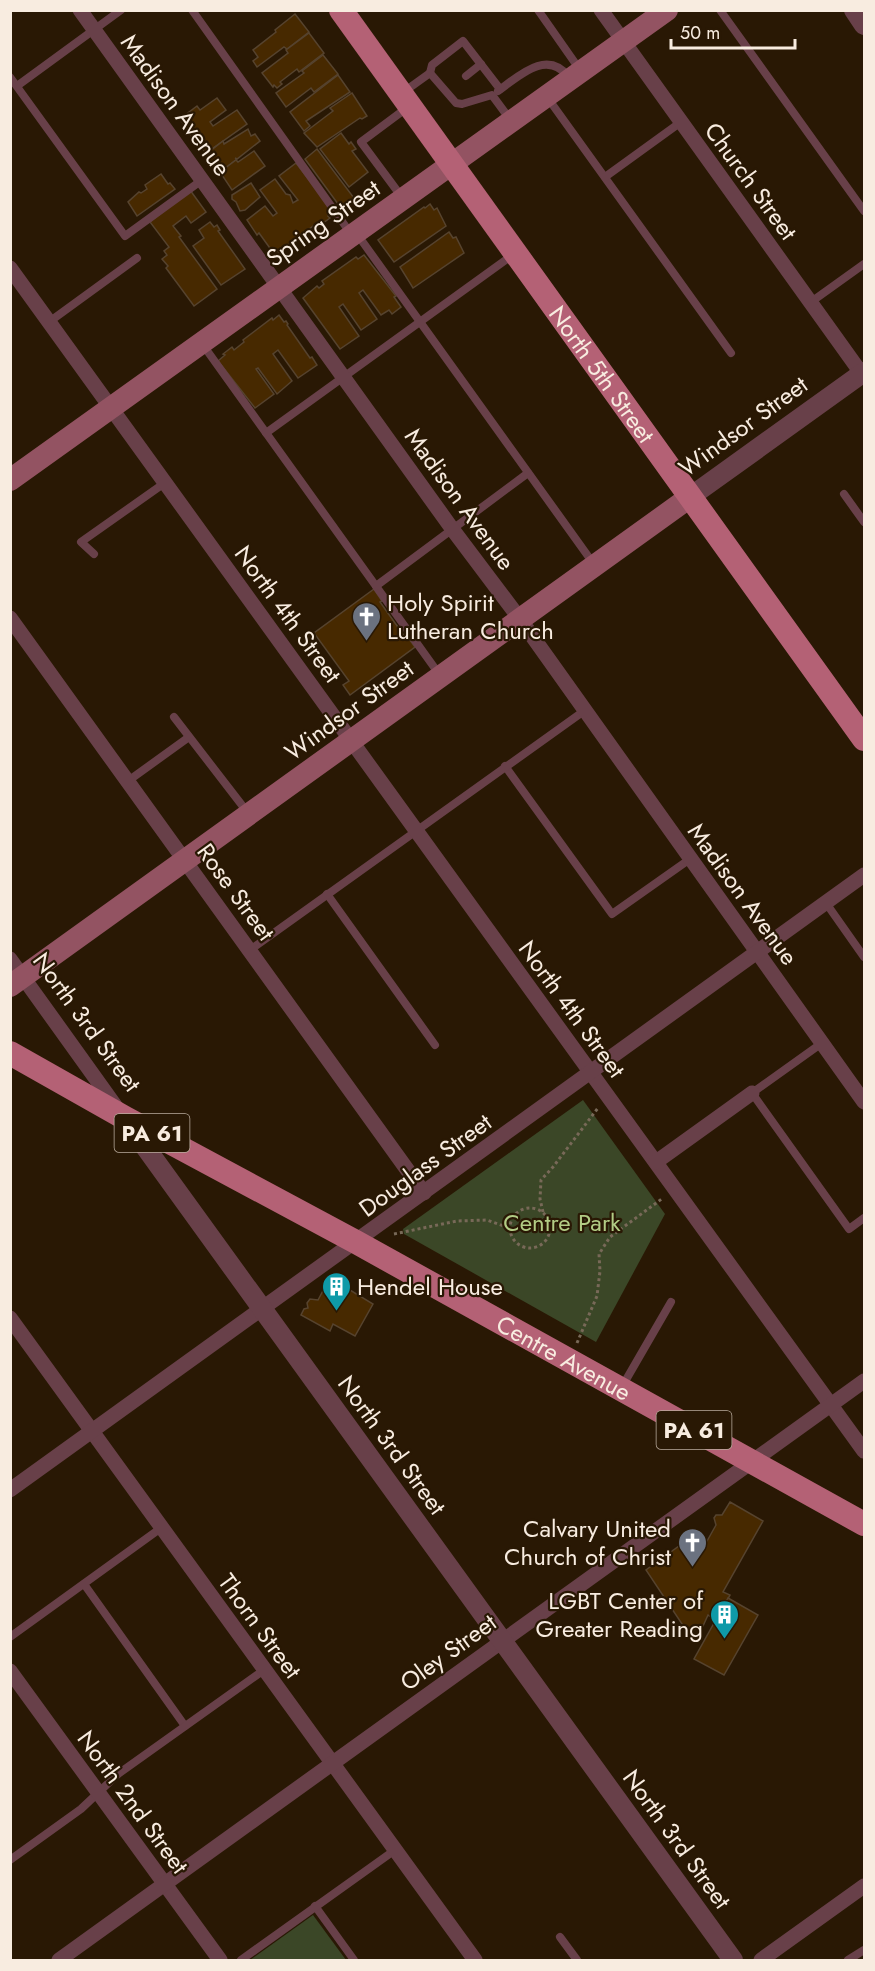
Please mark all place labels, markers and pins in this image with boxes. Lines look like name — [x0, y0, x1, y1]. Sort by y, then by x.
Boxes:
place label: Holy Spirit Lutheran Church — [387, 585, 554, 648]
church icon: Holy Spirit Lutheran Church — [350, 600, 382, 642]
place label: Hendel House — [357, 1269, 503, 1304]
building icon: Hendel House — [320, 1270, 352, 1312]
place label: Calvary United Church of Christ — [504, 1511, 671, 1574]
church icon: Calvary United Church of Christ — [676, 1526, 708, 1568]
place label: LGBT Center of Greater Reading — [536, 1583, 704, 1646]
building icon: LGBT Center of Greater Reading — [708, 1598, 740, 1640]

